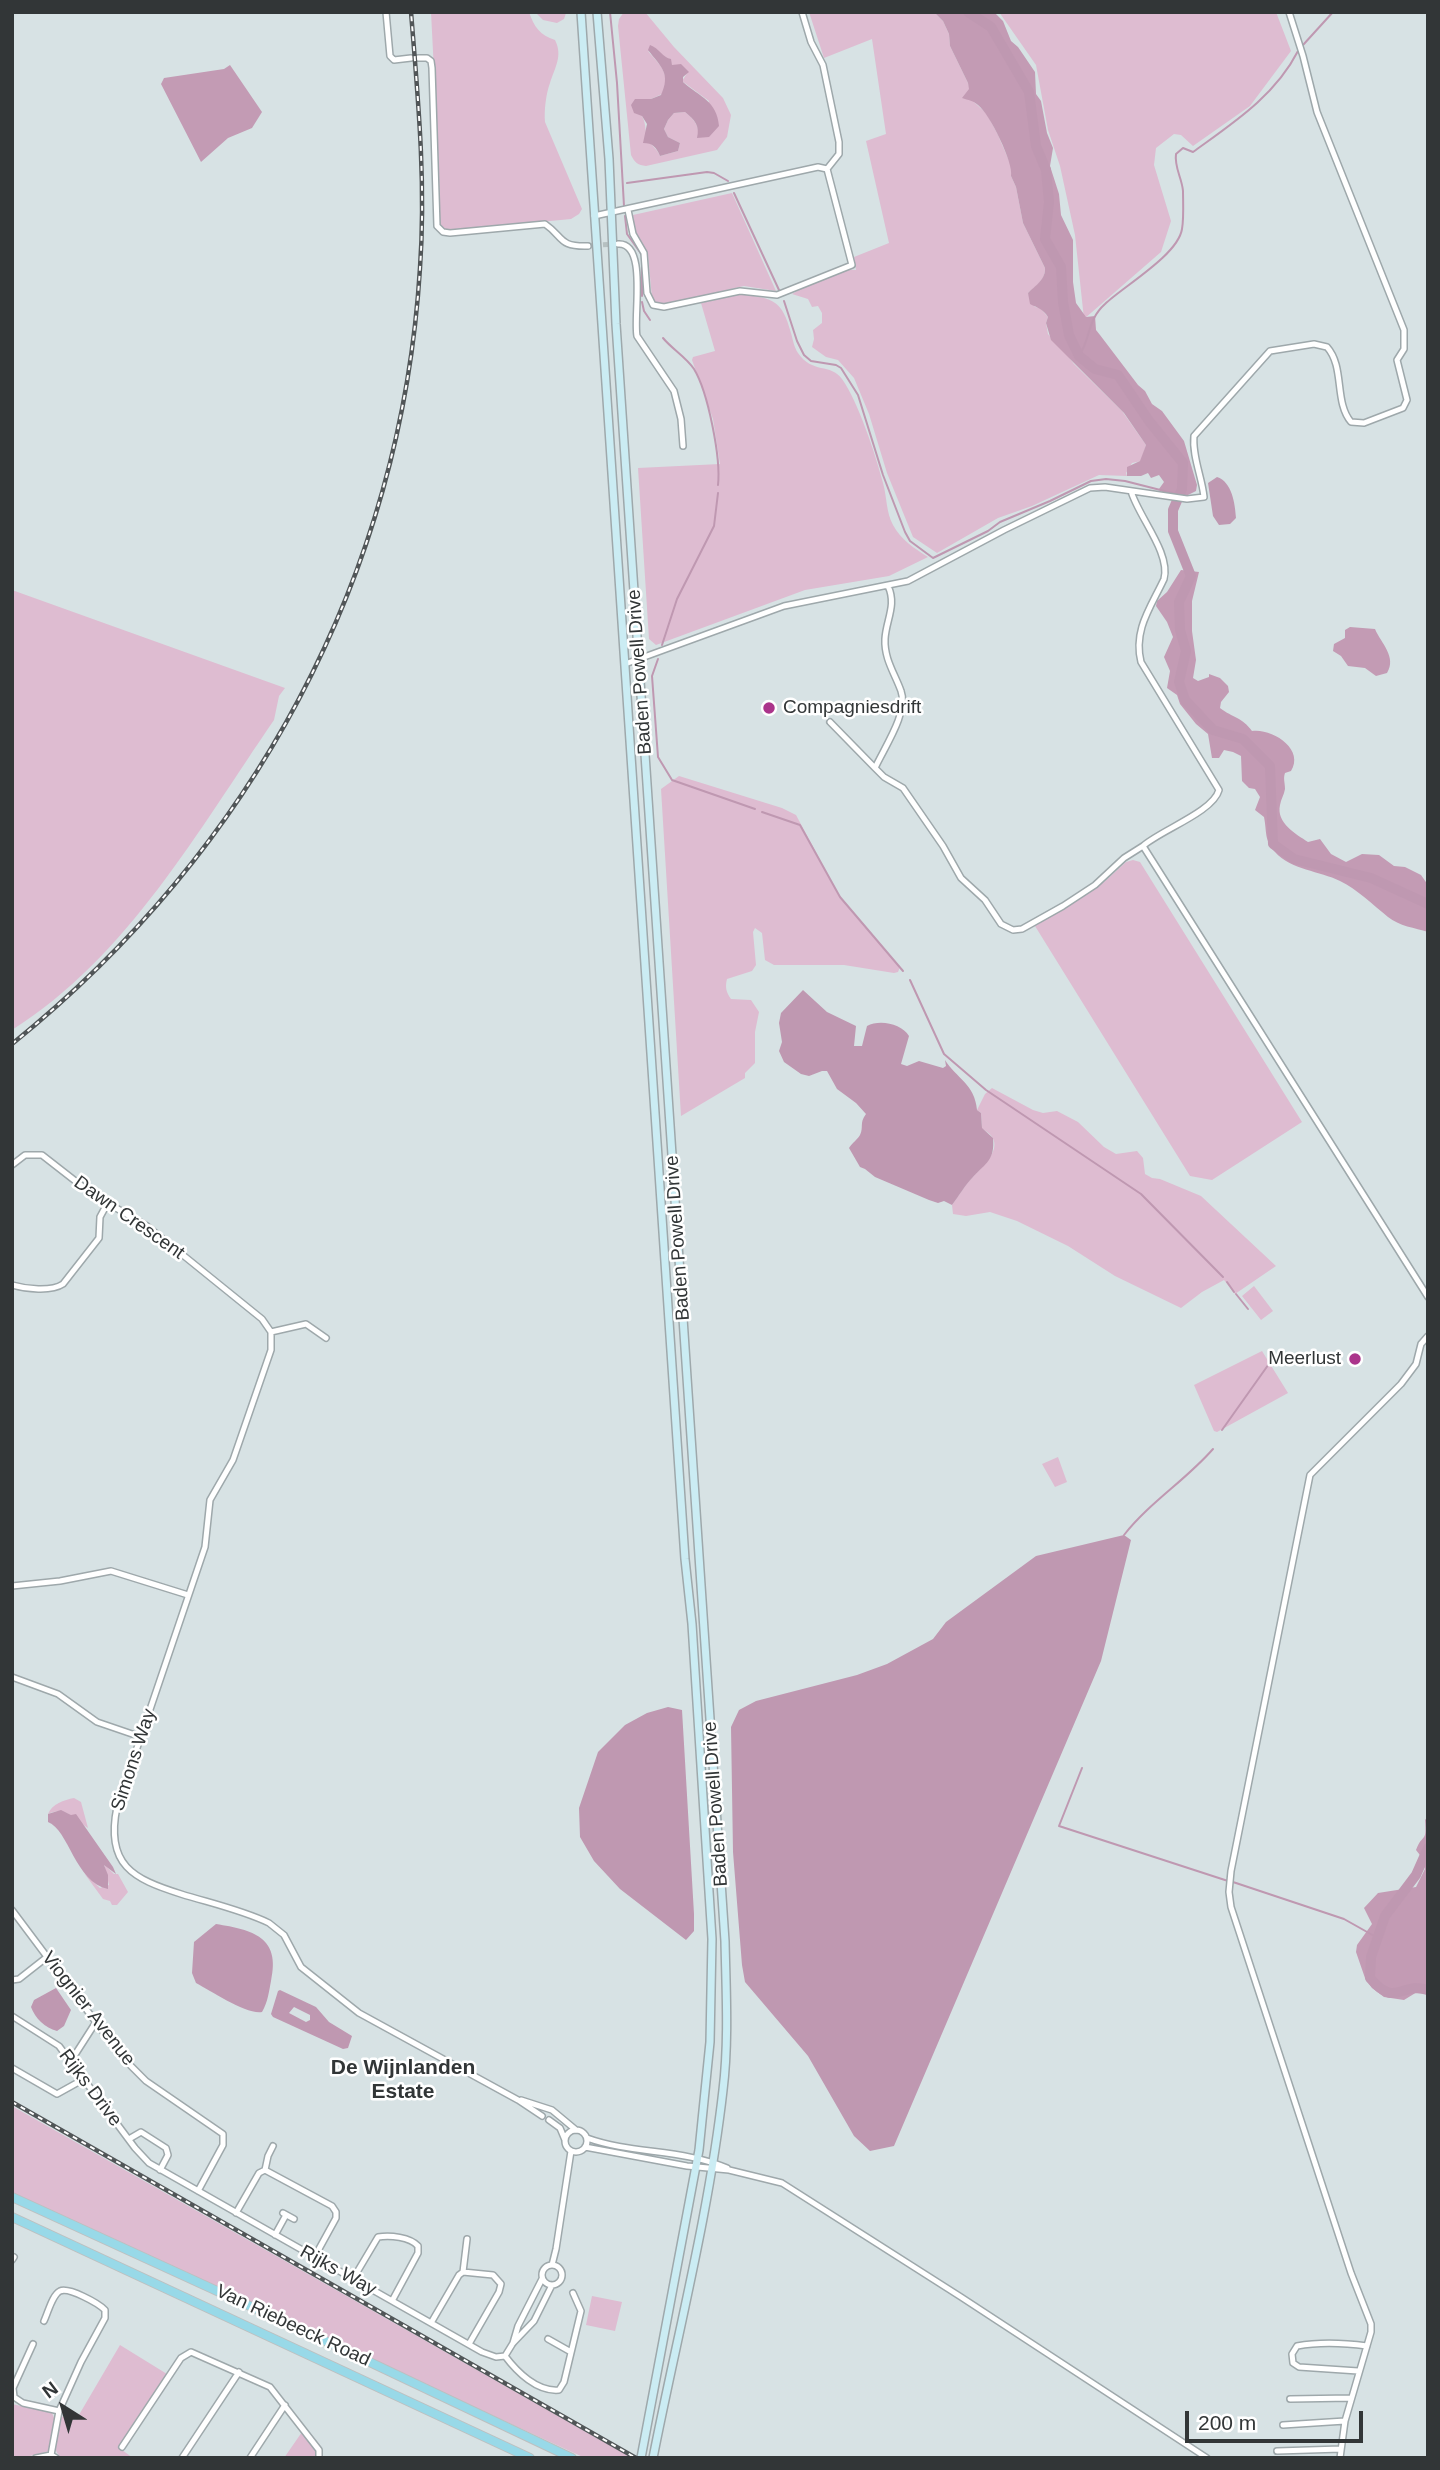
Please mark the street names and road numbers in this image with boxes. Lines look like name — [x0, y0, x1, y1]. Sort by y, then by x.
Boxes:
street label: Baden Powell Drive — [623, 589, 657, 755]
street label: Baden Powell Drive — [661, 1155, 695, 1321]
street label: Dawn Crescent — [69, 1171, 189, 1265]
street label: Simons Way — [107, 1706, 161, 1814]
street label: Baden Powell Drive — [699, 1721, 733, 1887]
street label: Viognier Avenue — [36, 1947, 140, 2071]
street label: Rijks Drive — [54, 2045, 126, 2131]
street label: Rijks Way — [296, 2241, 380, 2301]
street label: Van Riebeeck Road — [212, 2280, 374, 2372]

